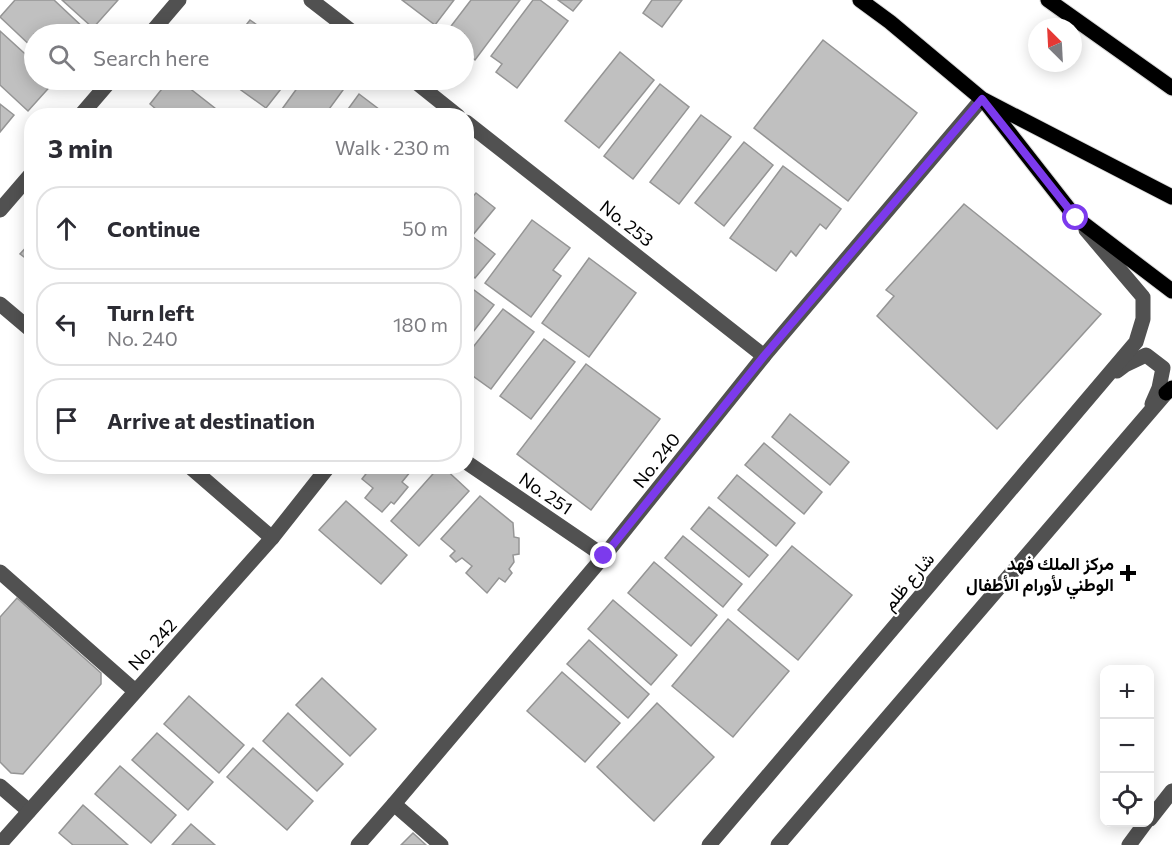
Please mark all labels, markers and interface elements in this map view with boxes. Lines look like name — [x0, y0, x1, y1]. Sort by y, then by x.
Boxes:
north arrow — [1028, 18, 1082, 72]
search box — [24, 24, 474, 90]
icon: search — [45, 41, 78, 74]
text: Search here — [93, 44, 209, 71]
text: 3 min — [48, 132, 113, 163]
text: Walk · 230 m — [335, 135, 450, 159]
street label: No. 253 — [596, 195, 658, 251]
route start — [1062, 204, 1088, 230]
icon: ahead — [50, 212, 83, 245]
text: Continue — [107, 215, 200, 242]
text: 50 m — [402, 216, 448, 240]
text: Turn left — [107, 299, 194, 326]
icon: left — [50, 308, 83, 341]
text: 180 m — [393, 312, 448, 336]
text: No. 240 — [107, 326, 178, 350]
icon: arrive — [50, 404, 83, 437]
text: Arrive at destination — [107, 407, 315, 434]
street label: No. 240 — [628, 428, 684, 492]
street label: No. 251 — [515, 467, 577, 519]
route end — [590, 542, 616, 568]
street label: شارع ظلم — [878, 548, 940, 616]
place label: مركز الملك فهد الوطني لأورام الأطفال — [966, 552, 1114, 600]
marker: مركز الملك فهد الوطني لأورام الأطفال — [1119, 564, 1137, 582]
street label: No. 242 — [123, 614, 181, 674]
map controls — [1100, 665, 1154, 827]
button: + — [1100, 665, 1154, 719]
button: − — [1100, 719, 1154, 773]
button: locate — [1100, 773, 1154, 827]

